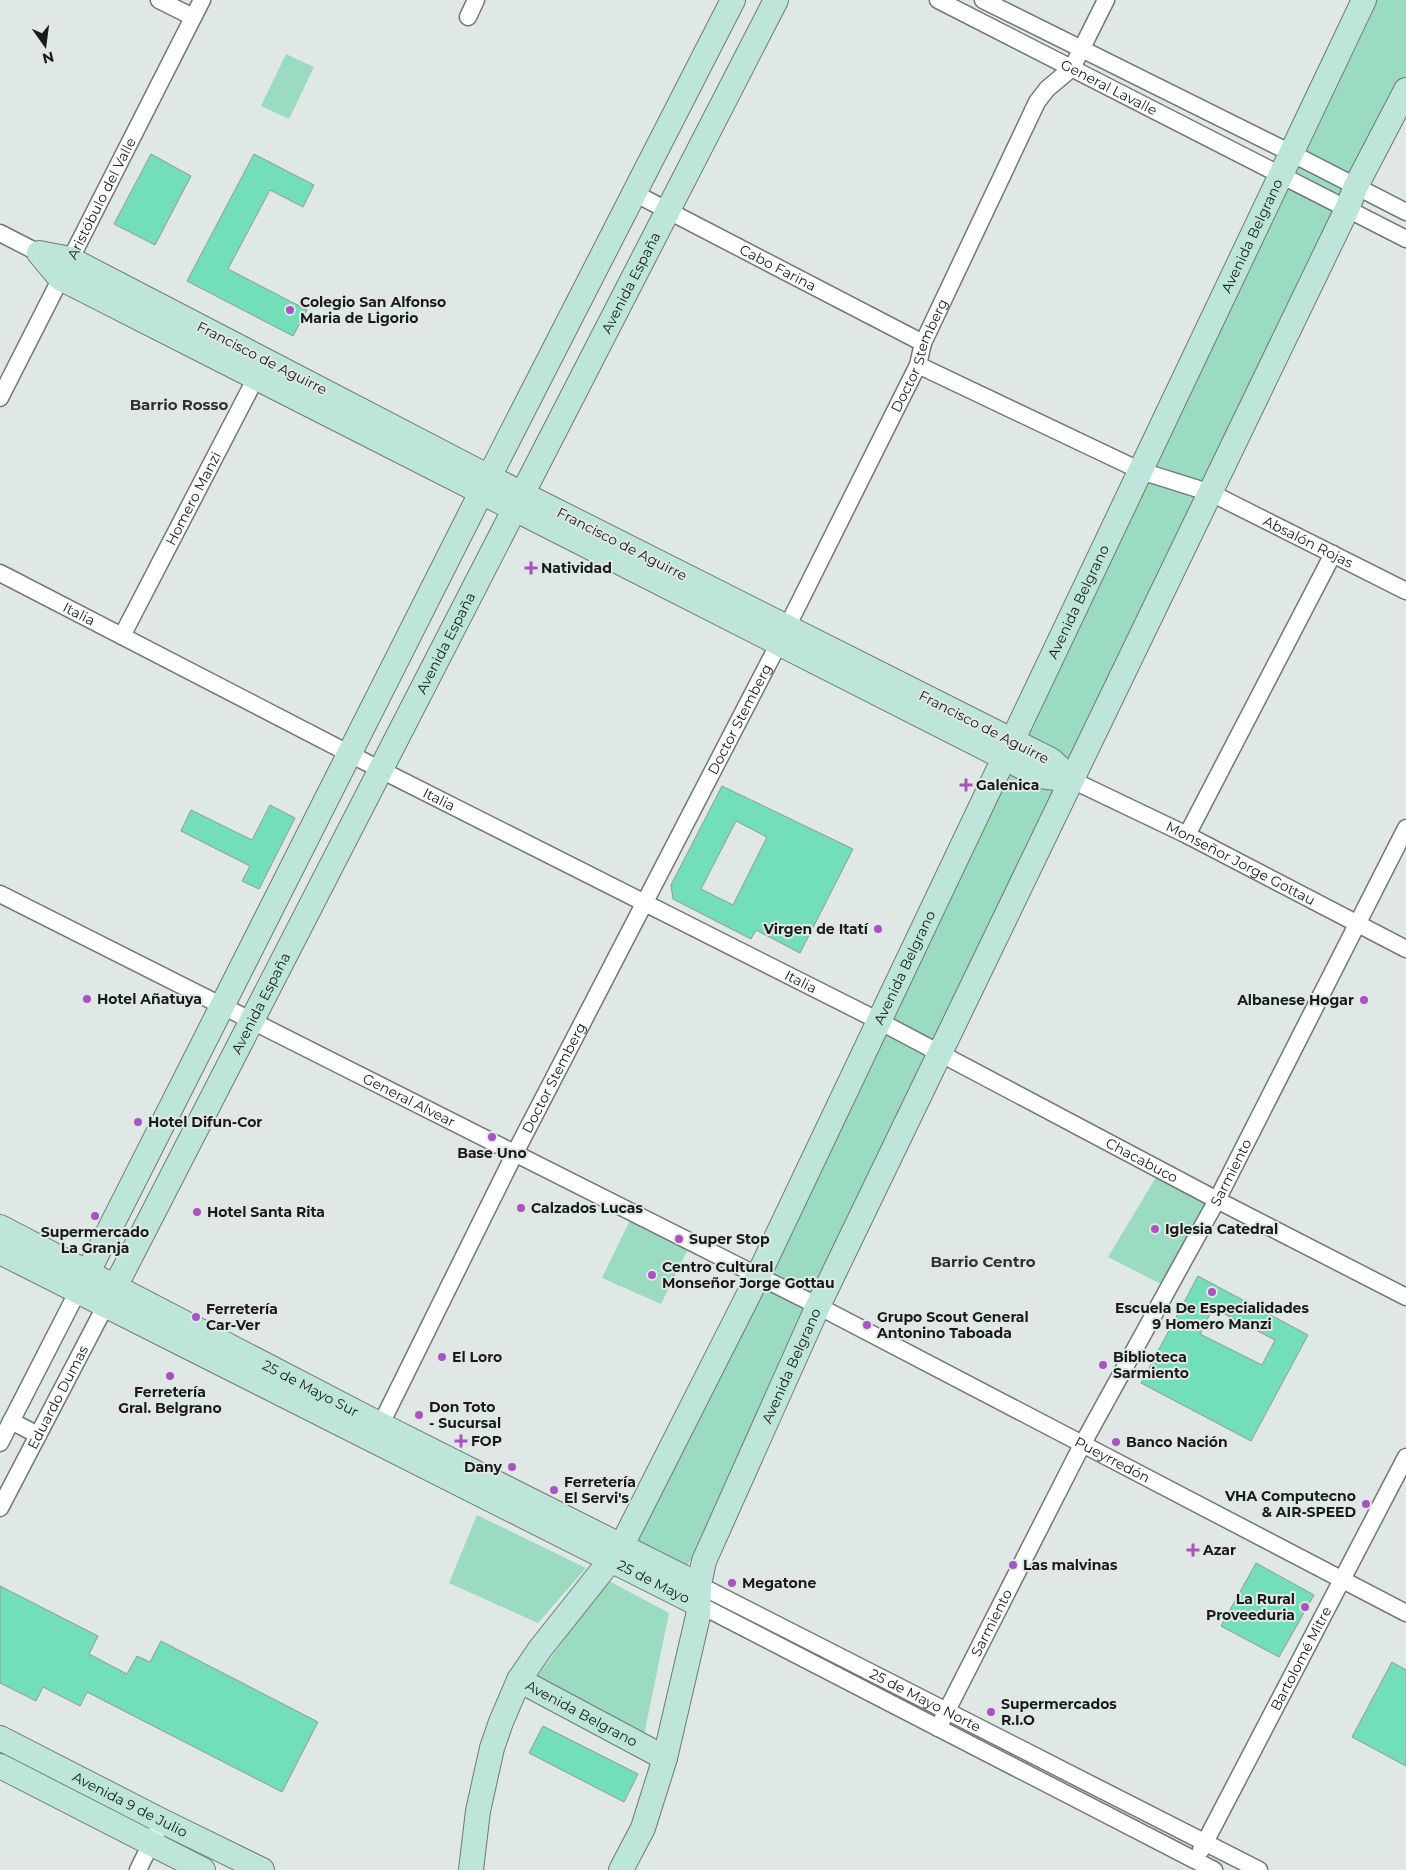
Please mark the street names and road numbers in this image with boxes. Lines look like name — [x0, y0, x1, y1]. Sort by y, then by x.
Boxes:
street label: General Lavalle — [1058, 55, 1160, 119]
street label: Aristóbulo del Valle — [63, 134, 140, 262]
street label: Avenida Belgrano — [1217, 176, 1287, 296]
street label: Avenida España — [597, 229, 664, 337]
street label: Cabo Farina — [736, 240, 819, 295]
street label: Doctor Stemberg — [887, 296, 952, 415]
street label: Francisco de Aguirre — [194, 317, 330, 399]
street label: Homero Manzi — [162, 448, 225, 548]
street label: Francisco de Aguirre — [554, 503, 690, 585]
street label: Absalón Rojas — [1260, 512, 1356, 572]
street label: Avenida Belgrano — [1043, 542, 1113, 662]
street label: Avenida España — [412, 589, 479, 697]
street label: Italia — [60, 598, 98, 630]
street label: Doctor Stemberg — [703, 661, 776, 778]
street label: Francisco de Aguirre — [916, 686, 1052, 768]
street label: Italia — [420, 784, 458, 815]
street label: Monseñor Jorge Gottau — [1163, 817, 1318, 909]
street label: Avenida Belgrano — [870, 907, 939, 1027]
street label: Avenida España — [227, 949, 294, 1057]
street label: Italia — [782, 966, 820, 997]
street label: Doctor Stemberg — [518, 1020, 590, 1136]
street label: General Alvear — [360, 1069, 459, 1131]
street label: Chacabuco — [1103, 1134, 1181, 1187]
street label: Sarmiento — [1206, 1136, 1256, 1209]
street label: Avenida Belgrano — [758, 1305, 825, 1426]
street label: Eduardo Dumas — [23, 1342, 92, 1452]
street label: 25 de Mayo Sur — [259, 1356, 362, 1421]
street label: Pueyrredón — [1072, 1433, 1153, 1487]
street label: 25 de Mayo — [614, 1556, 693, 1607]
street label: Sarmiento — [967, 1586, 1016, 1660]
street label: Bartolomé Mitre — [1266, 1603, 1335, 1714]
street label: 25 de Mayo Norte — [867, 1664, 984, 1736]
street label: Avenida Belgrano — [523, 1676, 641, 1751]
street label: Avenida 9 de Julio — [69, 1768, 191, 1841]

